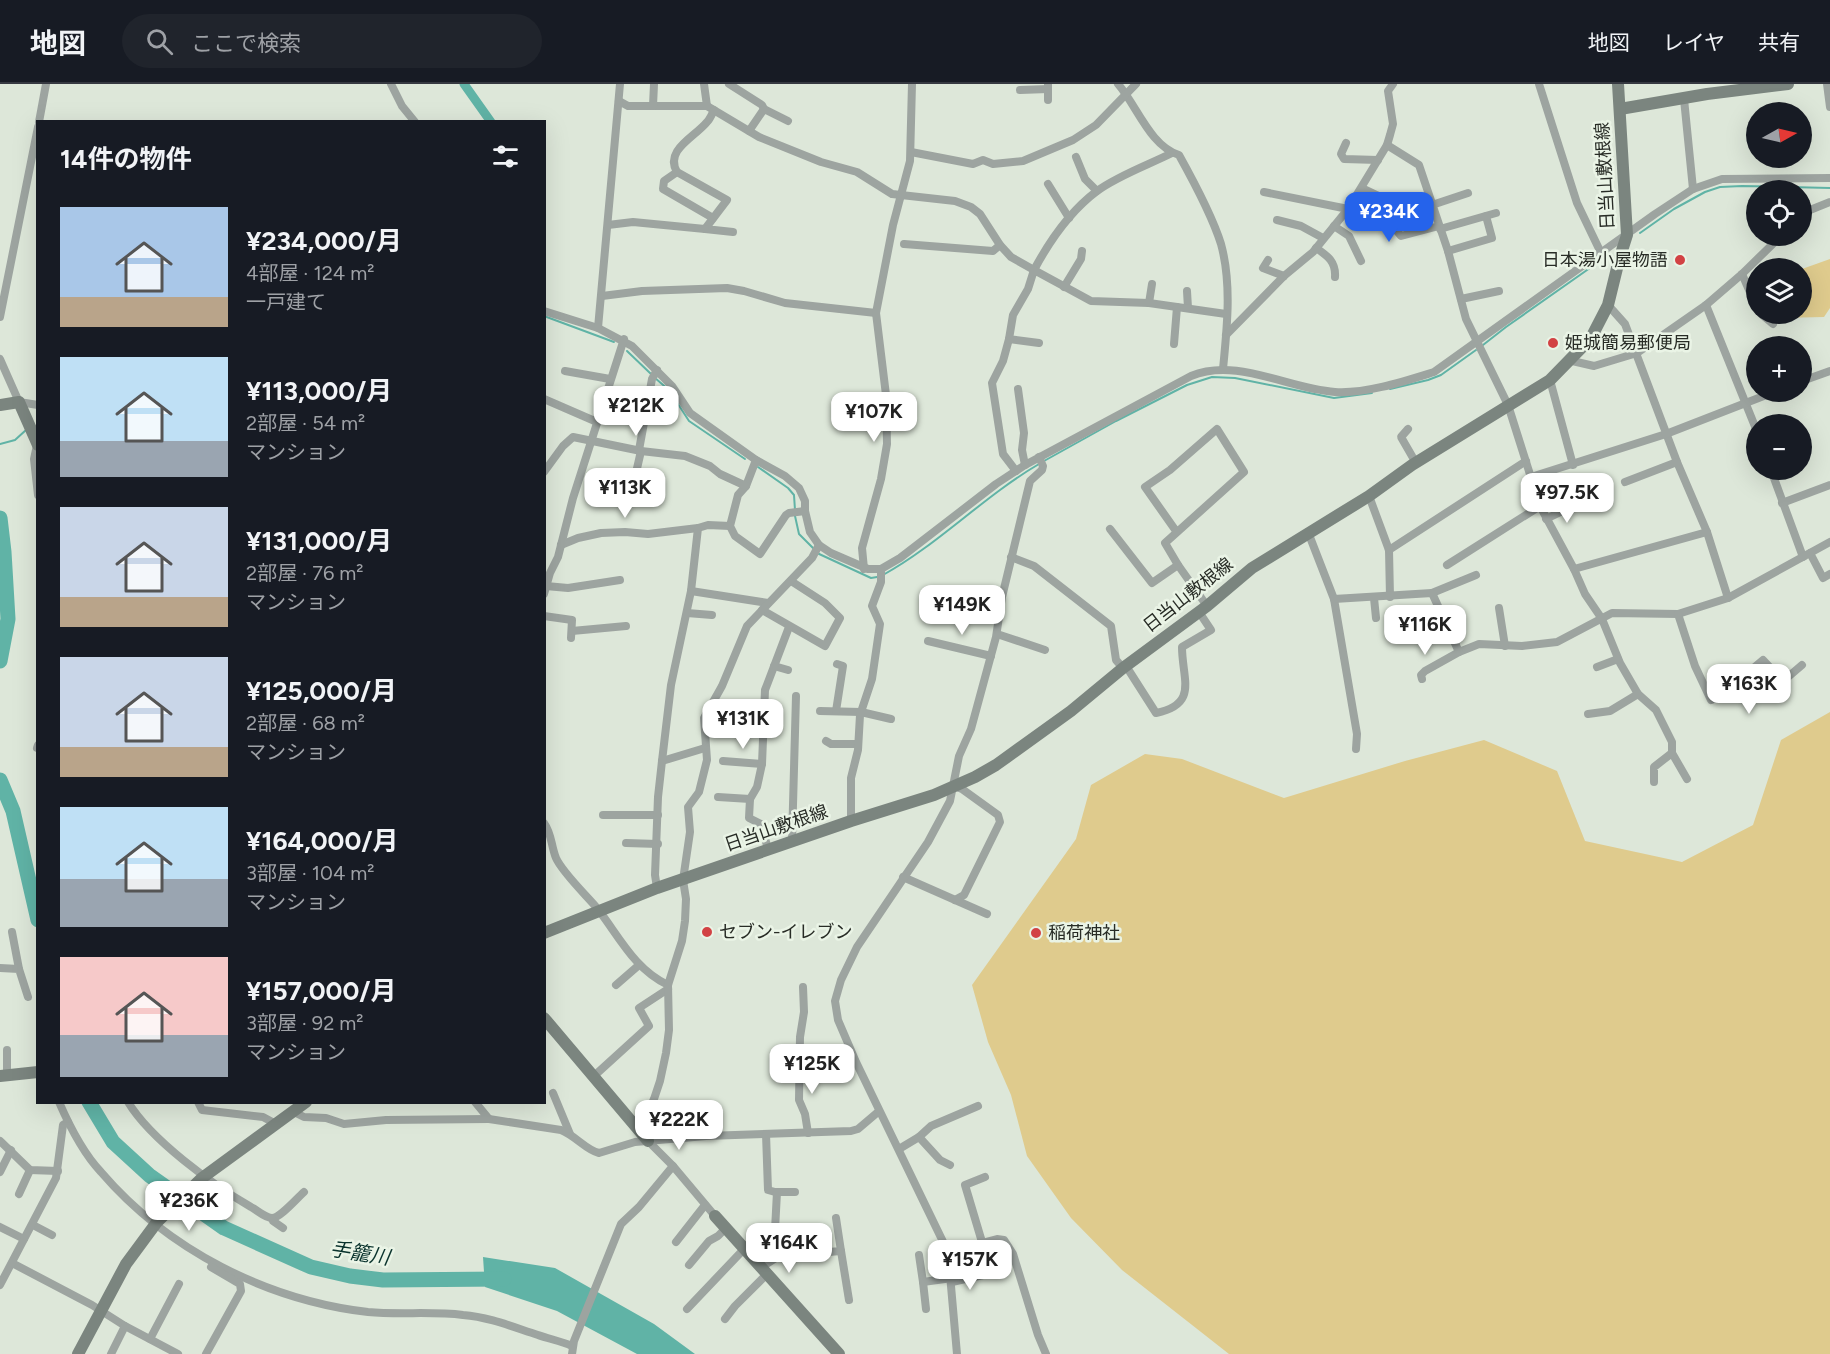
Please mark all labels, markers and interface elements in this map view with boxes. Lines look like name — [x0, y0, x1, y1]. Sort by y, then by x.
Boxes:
search box — [122, 14, 542, 68]
icon: search — [143, 25, 176, 58]
text: 地図 — [30, 26, 86, 60]
text: ここで検索 — [191, 30, 301, 57]
text: 地図 — [1588, 30, 1630, 55]
text: レイヤ — [1663, 30, 1725, 55]
text: 共有 — [1758, 30, 1800, 55]
north arrow — [1746, 102, 1812, 168]
map controls — [1746, 102, 1812, 480]
street label: 日当山敷根線 — [1591, 121, 1619, 231]
icon: filters — [489, 140, 522, 173]
text: 14件の物件 — [60, 143, 191, 175]
button: locate — [1746, 180, 1812, 246]
pin: ¥234K — [1347, 192, 1431, 243]
text: ¥234K — [1359, 199, 1419, 223]
text: ¥234,000/月 — [246, 225, 402, 257]
icon: home — [108, 231, 180, 303]
place label: 日本湯小屋物語 — [1542, 249, 1668, 271]
marker: 日本湯小屋物語 — [1673, 253, 1687, 267]
button: layers — [1746, 258, 1812, 324]
text: 4部屋 · 124 m² — [246, 261, 374, 285]
text: 一戸建て — [246, 290, 326, 314]
place label: 姫城簡易郵便局 — [1565, 332, 1691, 354]
marker: 姫城簡易郵便局 — [1546, 336, 1560, 350]
button: + — [1746, 336, 1812, 402]
text: ¥113,000/月 — [246, 375, 392, 407]
icon: home — [108, 381, 180, 453]
pin: ¥212K — [594, 386, 678, 437]
pin: ¥107K — [832, 392, 916, 443]
text: ¥212K — [608, 393, 664, 417]
text: ¥107K — [845, 399, 903, 423]
text: 2部屋 · 54 m² — [246, 411, 365, 435]
button: − — [1746, 414, 1812, 480]
text: マンション — [246, 440, 346, 464]
pin: ¥113K — [583, 468, 667, 519]
pin: ¥97.5K — [1518, 473, 1616, 524]
text: ¥113K — [598, 475, 652, 499]
text: ¥97.5K — [1535, 480, 1599, 504]
text: ¥131,000/月 — [246, 525, 392, 557]
icon: home — [108, 531, 180, 603]
street label: 日当山敷根線 — [1139, 553, 1237, 637]
text: 2部屋 · 76 m² — [246, 561, 363, 585]
pin: ¥149K — [920, 585, 1004, 636]
text: マンション — [246, 590, 346, 614]
text: ¥149K — [933, 592, 991, 616]
pin: ¥116K — [1383, 605, 1467, 656]
text: ¥116K — [1398, 612, 1452, 636]
pin: ¥163K — [1707, 664, 1791, 715]
text: ¥163K — [1721, 671, 1777, 695]
text: ¥125,000/月 — [246, 675, 397, 707]
icon: home — [108, 681, 180, 753]
pin: ¥131K — [701, 699, 785, 750]
text: ¥131K — [716, 706, 770, 730]
text: 2部屋 · 68 m² — [246, 711, 365, 735]
text: マンション — [246, 740, 346, 764]
street label: 日当山敷根線 — [721, 800, 831, 856]
text: ¥164,000/月 — [246, 825, 398, 857]
icon: home — [108, 831, 180, 903]
text: 3部屋 · 104 m² — [246, 861, 375, 885]
text: マンション — [246, 890, 346, 914]
place label: セブン-イレブン — [719, 921, 853, 943]
place label: 稲荷神社 — [1048, 922, 1120, 944]
marker: セブン-イレブン — [700, 925, 714, 939]
marker: 稲荷神社 — [1029, 926, 1043, 940]
text: ¥157,000/月 — [246, 975, 397, 1007]
icon: home — [108, 981, 180, 1053]
text: 3部屋 · 92 m² — [246, 1011, 364, 1035]
text: マンション — [246, 1040, 346, 1064]
pin: ¥125K — [770, 1044, 854, 1095]
text: ¥125K — [784, 1051, 840, 1075]
pin: ¥222K — [637, 1100, 721, 1151]
text: ¥222K — [649, 1107, 709, 1131]
pin: ¥236K — [147, 1181, 231, 1232]
text: ¥236K — [159, 1188, 219, 1212]
pin: ¥164K — [747, 1223, 831, 1274]
text: ¥164K — [760, 1230, 818, 1254]
water label: 手籠川 — [328, 1236, 393, 1270]
pin: ¥157K — [928, 1240, 1012, 1291]
text: ¥157K — [942, 1247, 998, 1271]

